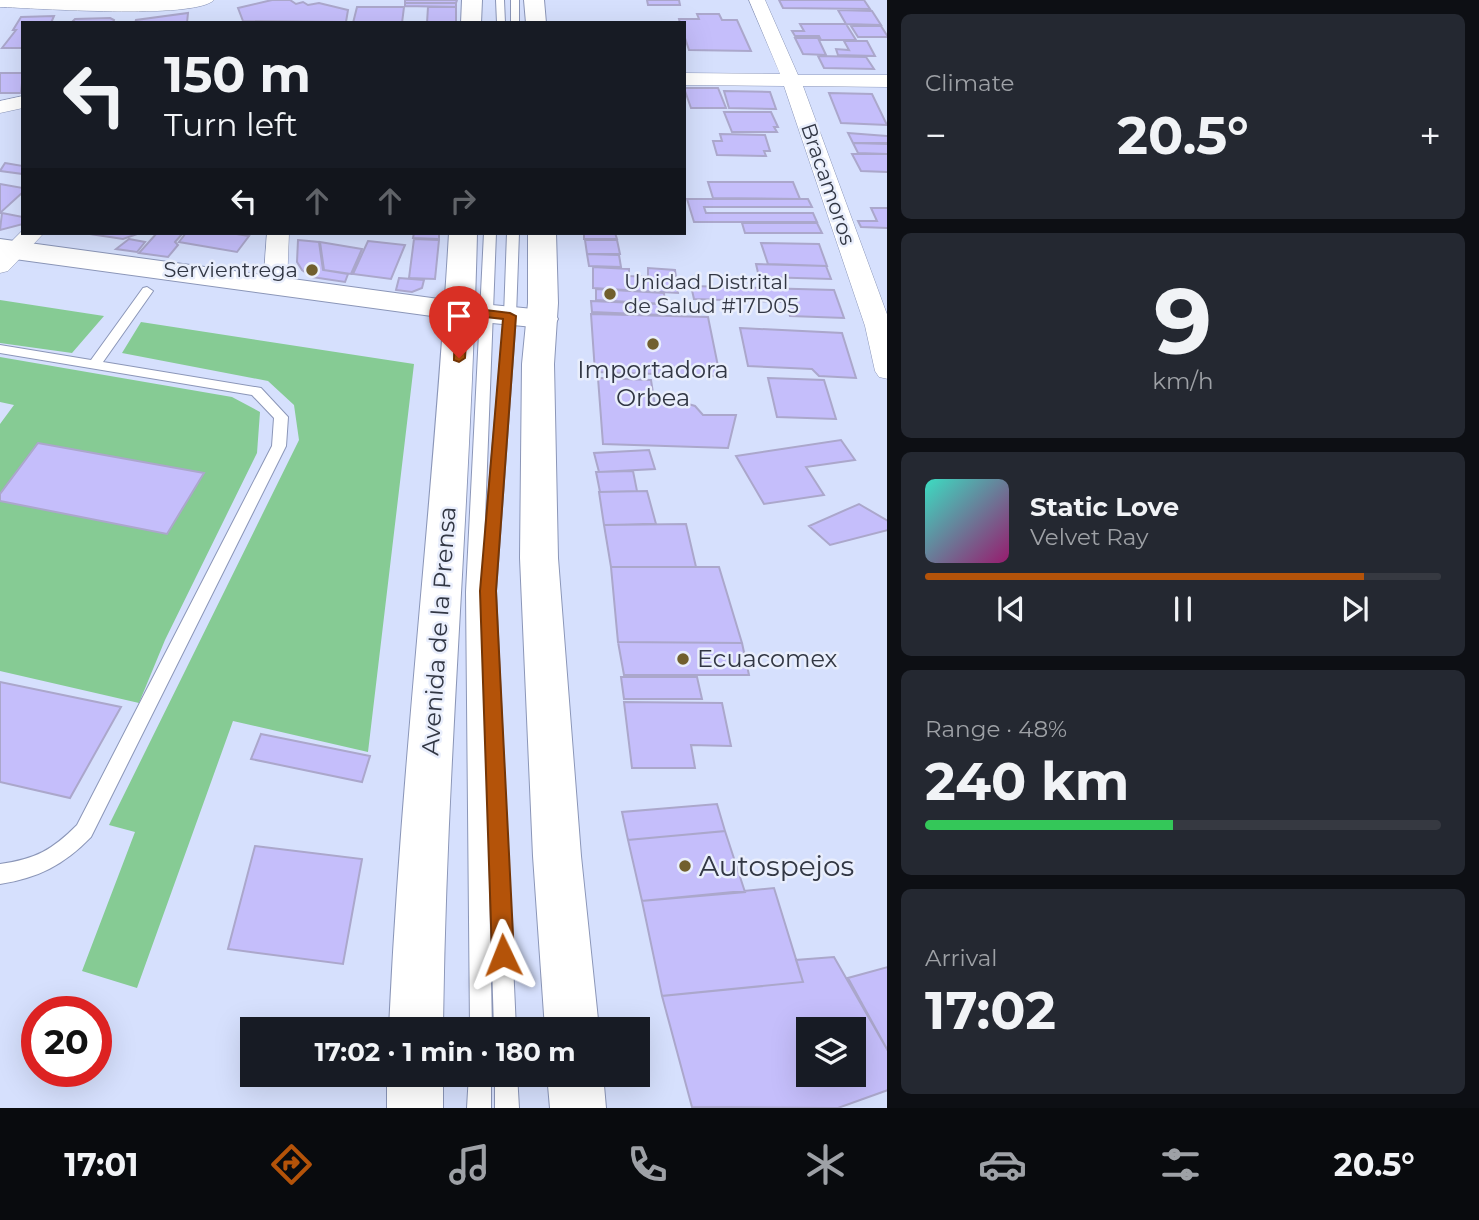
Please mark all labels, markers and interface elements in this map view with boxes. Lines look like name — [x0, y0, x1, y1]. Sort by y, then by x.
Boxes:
text: 150 m — [164, 45, 311, 104]
icon: left — [49, 49, 140, 140]
text: Climate — [925, 69, 1014, 97]
text: 20.5° — [1117, 104, 1249, 167]
text: Turn left — [164, 105, 298, 144]
text: − — [925, 112, 947, 159]
text: + — [1419, 112, 1441, 159]
street label: Bracamoros — [796, 120, 861, 248]
icon: left — [225, 182, 263, 220]
icon: ahead — [298, 182, 336, 220]
icon: ahead — [371, 182, 409, 220]
icon: right — [444, 182, 482, 220]
place label: Servientrega — [164, 257, 298, 282]
marker: Servientrega — [304, 262, 320, 278]
text: 9 — [1154, 266, 1212, 377]
place label: Unidad Distrital de Salud #17D05 — [624, 269, 799, 318]
pin — [429, 286, 489, 358]
marker: Unidad Distrital de Salud #17D05 — [602, 286, 618, 302]
icon: arrive — [440, 297, 478, 335]
marker: Importadora Orbea — [645, 336, 661, 352]
place label: Importadora Orbea — [577, 355, 729, 412]
text: km/h — [1152, 367, 1214, 395]
text: Static Love — [1030, 491, 1179, 523]
street label: Avenida de la Prensa — [415, 505, 462, 757]
text: Velvet Ray — [1030, 523, 1148, 551]
icon: previous — [992, 590, 1030, 628]
icon: pause — [1164, 590, 1202, 628]
icon: next — [1336, 590, 1374, 628]
place label: Ecuacomex — [697, 644, 838, 673]
marker: Ecuacomex — [675, 651, 691, 667]
text: Range · 48% — [925, 715, 1067, 743]
text: 240 km — [925, 750, 1129, 813]
place label: Autospejos — [699, 849, 854, 883]
marker: Autospejos — [677, 858, 693, 874]
position arrow — [466, 918, 540, 992]
text: Arrival — [925, 944, 998, 972]
text: 17:02 — [925, 979, 1056, 1042]
speed limit sign: 20 — [21, 996, 112, 1087]
map controls — [796, 1017, 866, 1087]
button: layers — [796, 1017, 866, 1087]
text: 17:02 · 1 min · 180 m — [315, 1036, 575, 1068]
icon: directions — [267, 1140, 316, 1189]
icon: music — [445, 1140, 494, 1189]
icon: phone — [623, 1140, 672, 1189]
icon: climate — [801, 1140, 850, 1189]
icon: car — [978, 1140, 1027, 1189]
icon: filters — [1156, 1140, 1205, 1189]
text: 17:01 — [64, 1145, 139, 1184]
text: 20.5° — [1334, 1145, 1415, 1184]

